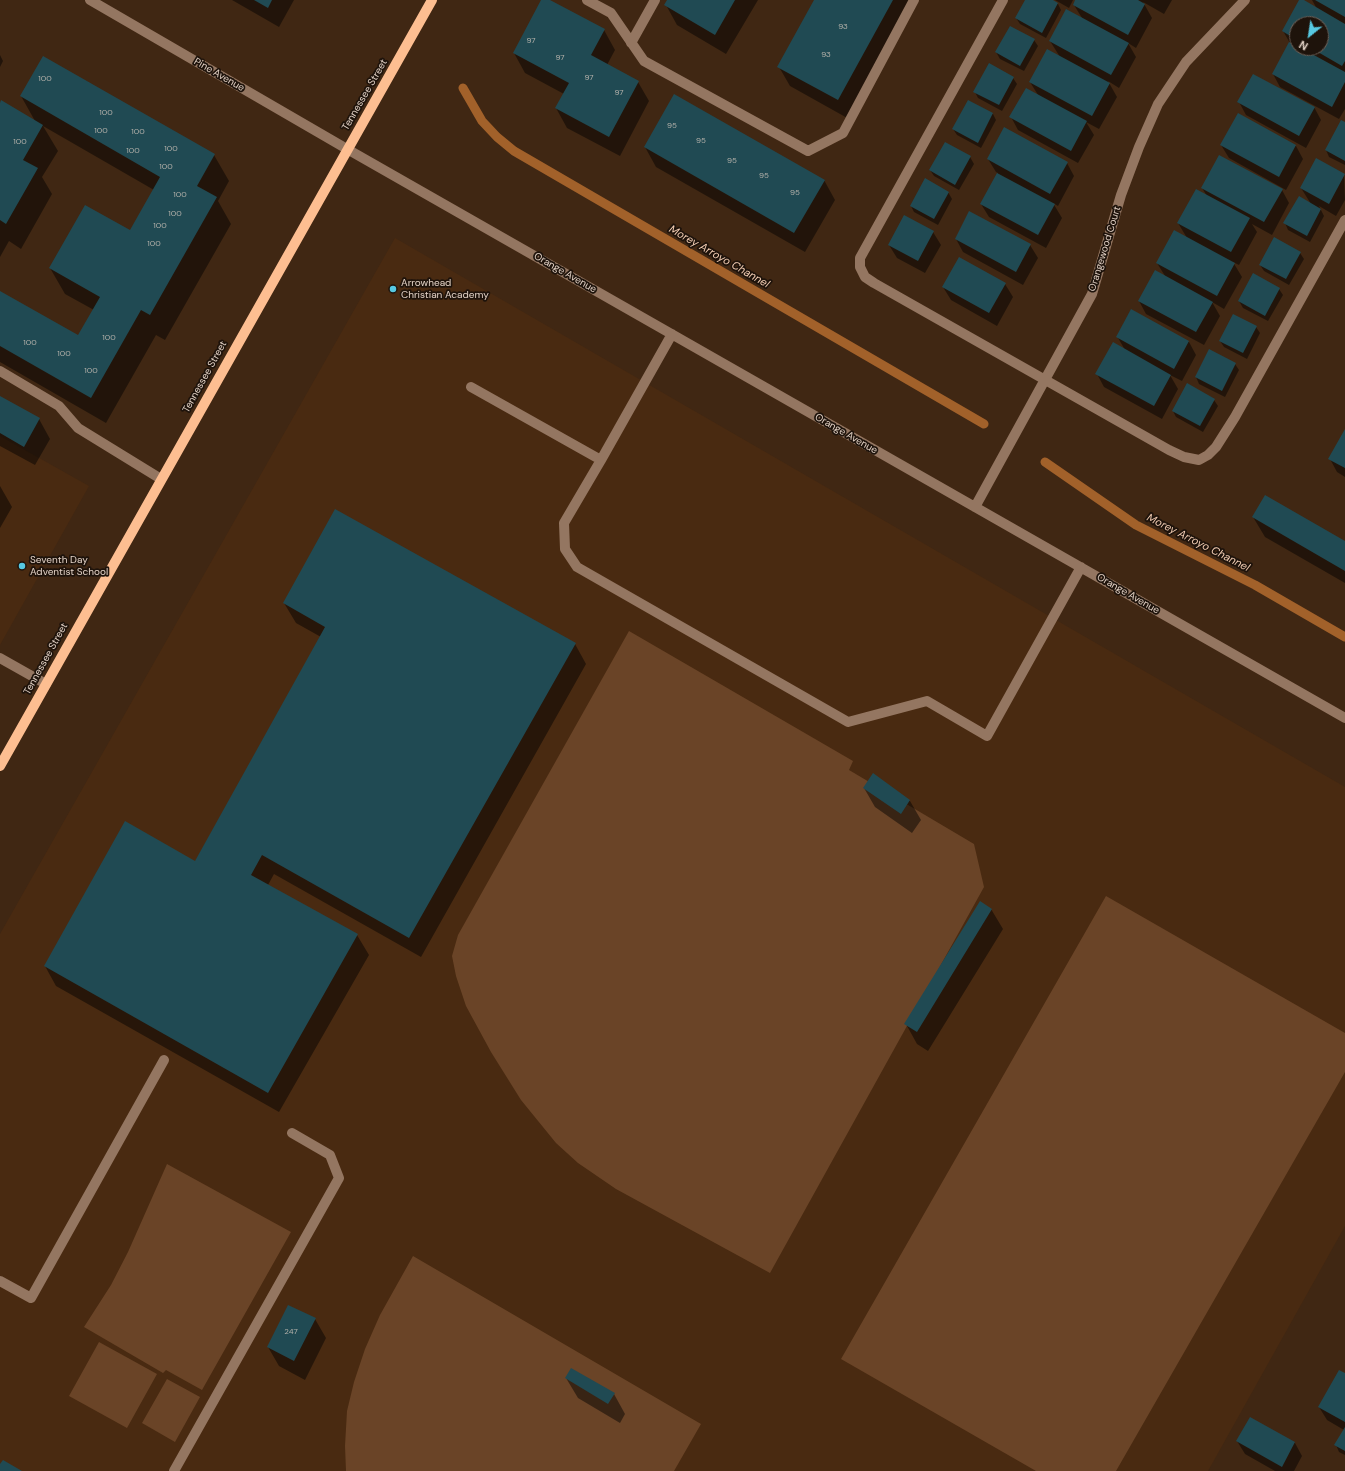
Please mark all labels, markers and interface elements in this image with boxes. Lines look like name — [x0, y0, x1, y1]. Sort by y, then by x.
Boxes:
north arrow — [1289, 16, 1329, 56]
house number: 93 — [838, 22, 848, 32]
house number: 97 — [526, 36, 536, 46]
text: N — [1297, 37, 1310, 54]
house number: 93 — [821, 50, 831, 60]
house number: 97 — [555, 53, 565, 63]
street label: Pine Avenue — [192, 56, 246, 94]
street label: Tennessee Street — [340, 57, 390, 133]
house number: 97 — [584, 73, 594, 83]
house number: 100 — [38, 74, 52, 84]
house number: 97 — [614, 88, 624, 98]
house number: 100 — [99, 108, 113, 118]
house number: 95 — [667, 121, 677, 131]
house number: 100 — [94, 126, 108, 136]
house number: 100 — [131, 127, 145, 137]
house number: 95 — [696, 136, 706, 146]
house number: 100 — [13, 137, 27, 147]
house number: 100 — [164, 144, 178, 154]
house number: 100 — [126, 146, 140, 156]
house number: 95 — [727, 156, 737, 166]
house number: 100 — [159, 162, 173, 172]
house number: 95 — [759, 171, 769, 181]
house number: 95 — [790, 188, 800, 198]
house number: 100 — [173, 190, 187, 200]
street label: Orangewood Court — [1086, 205, 1124, 293]
house number: 100 — [168, 209, 182, 219]
house number: 100 — [153, 221, 167, 231]
water label: Morey Arroyo Channel — [666, 223, 772, 291]
house number: 100 — [147, 239, 161, 249]
street label: Orange Avenue — [532, 250, 598, 296]
place label: Arrowhead Christian Academy — [401, 277, 489, 300]
marker: Arrowhead Christian Academy — [388, 284, 398, 294]
house number: 100 — [102, 333, 116, 343]
house number: 100 — [23, 338, 37, 348]
street label: Tennessee Street — [180, 339, 230, 415]
house number: 100 — [57, 349, 71, 359]
house number: 100 — [84, 366, 98, 376]
street label: Orange Avenue — [813, 411, 879, 457]
water label: Morey Arroyo Channel — [1144, 511, 1252, 575]
place label: Seventh Day Adventist School — [30, 554, 108, 578]
marker: Seventh Day Adventist School — [17, 561, 27, 571]
street label: Orange Avenue — [1095, 571, 1161, 617]
street label: Tennessee Street — [21, 621, 71, 697]
house number: 247 — [284, 1327, 298, 1337]

